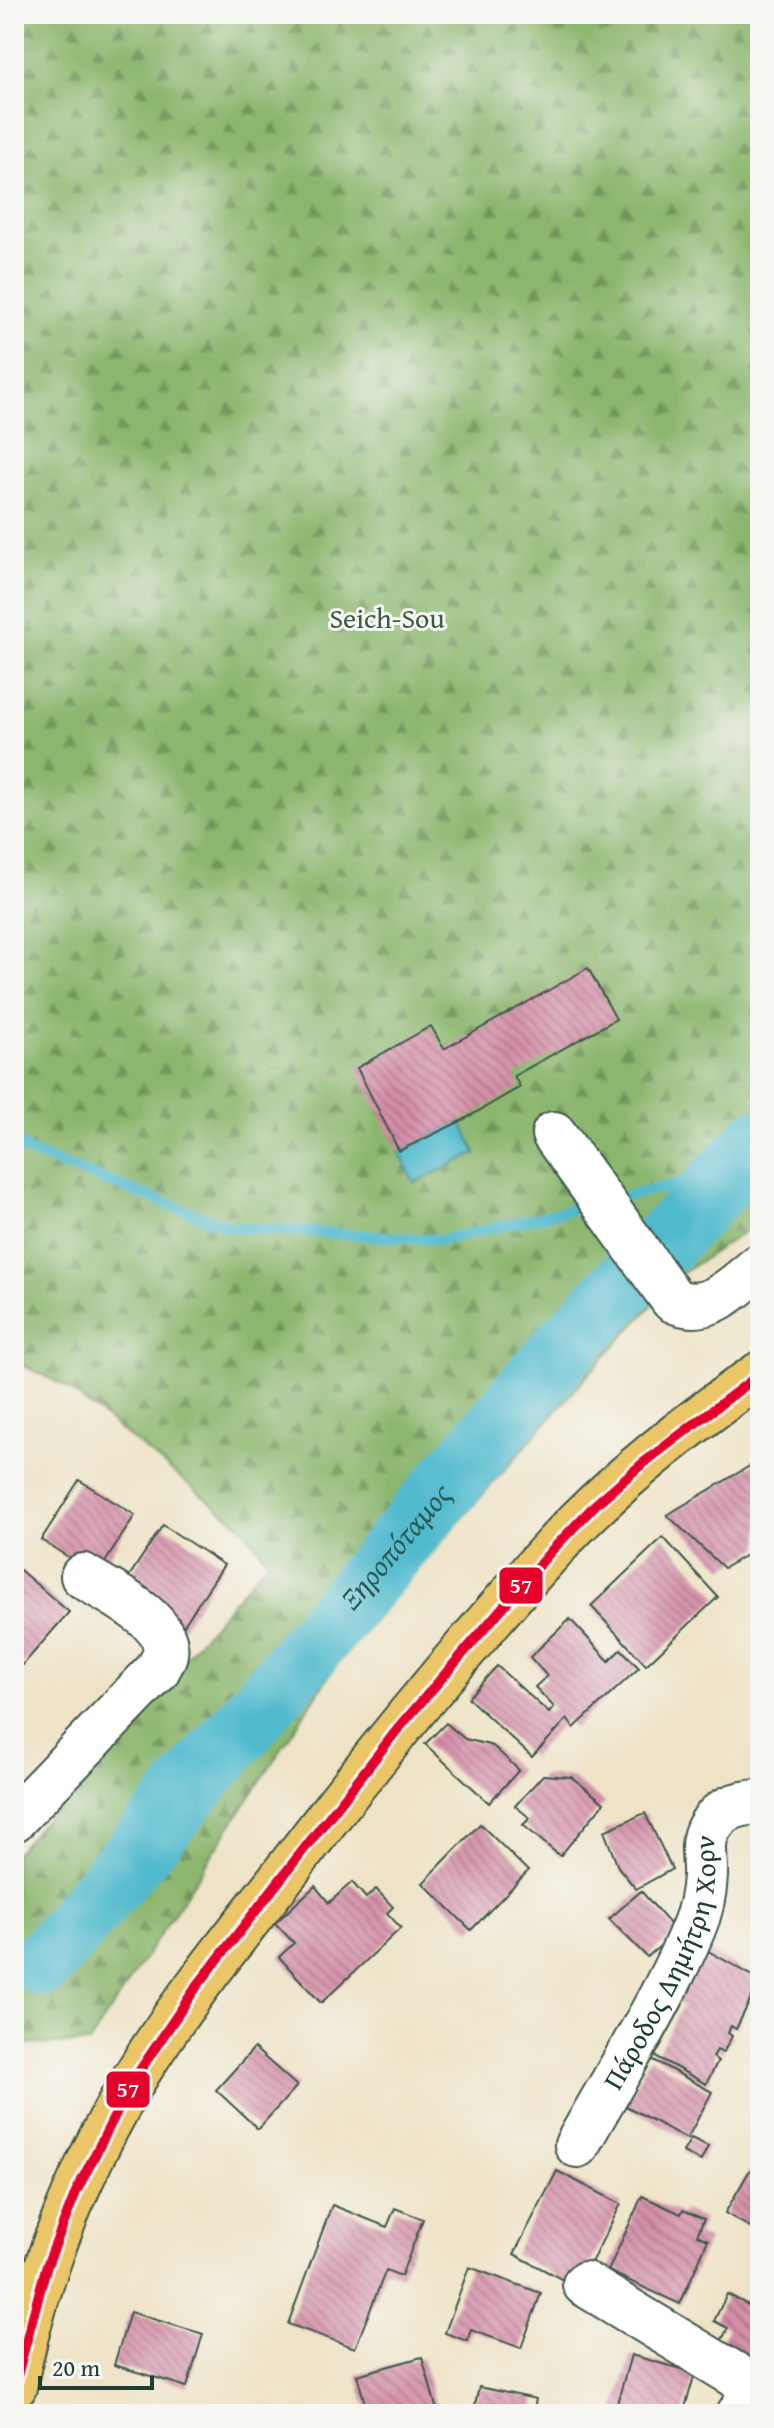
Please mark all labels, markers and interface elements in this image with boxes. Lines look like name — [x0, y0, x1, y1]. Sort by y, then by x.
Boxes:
park label: Seich-Sou — [329, 597, 445, 638]
water label: Ξηροπόταμος — [329, 1472, 462, 1618]
line badge: 57 — [498, 1566, 544, 1605]
text: 57 — [510, 1569, 532, 1601]
street label: Πάροδος Δημήτρη Χορν — [592, 1833, 725, 2097]
line badge: 57 — [105, 2070, 151, 2109]
text: 57 — [117, 2073, 139, 2105]
scale bar — [40, 2340, 152, 2390]
text: 20 m — [52, 2350, 100, 2385]

